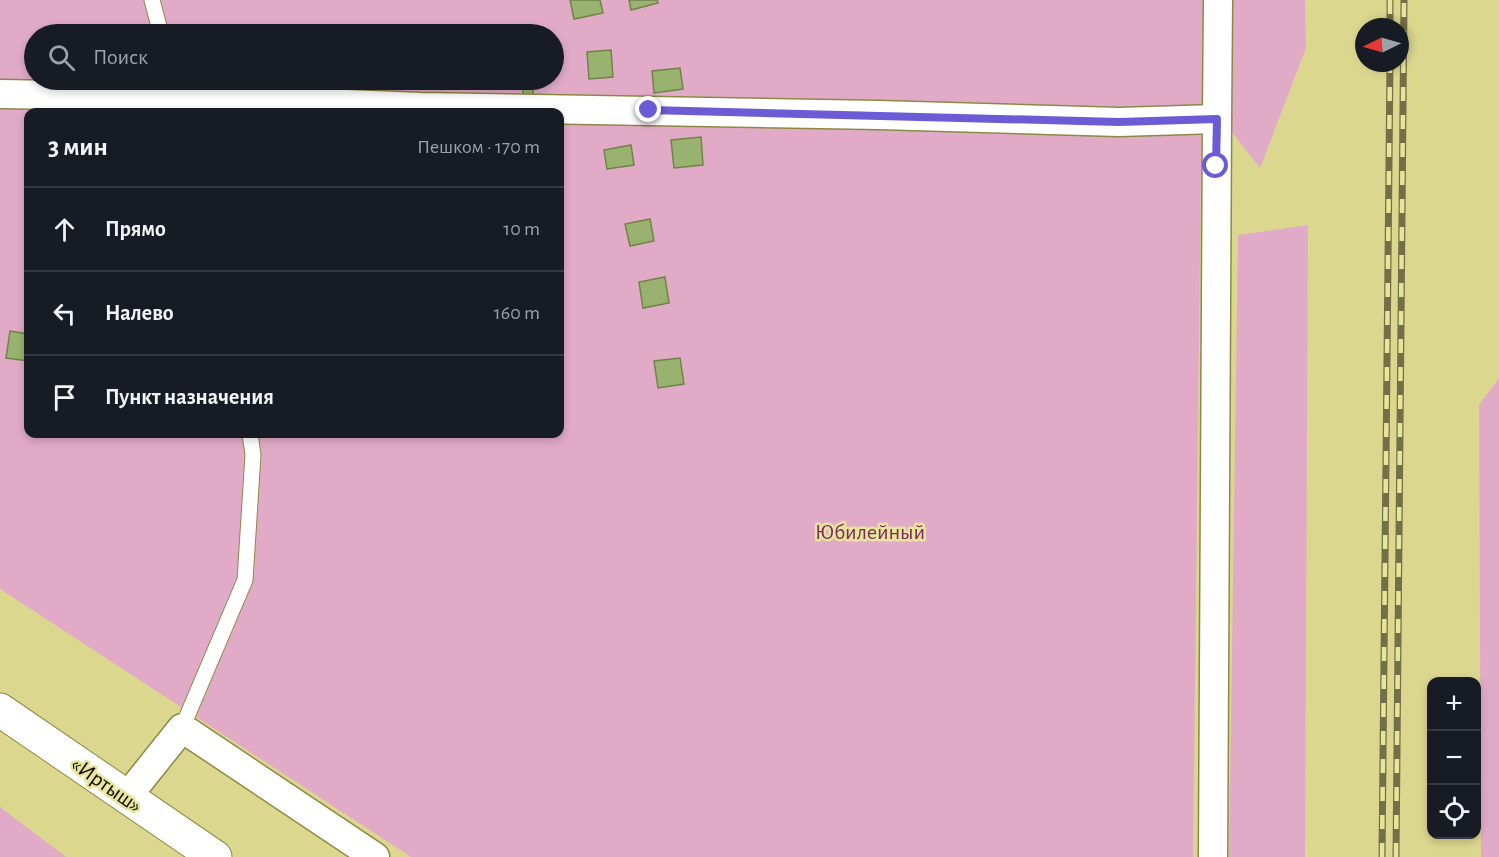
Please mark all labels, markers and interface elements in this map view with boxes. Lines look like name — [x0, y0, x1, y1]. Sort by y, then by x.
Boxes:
north arrow — [1355, 18, 1409, 72]
search box — [24, 24, 564, 90]
icon: search — [45, 41, 78, 74]
text: Поиск — [93, 46, 148, 68]
route end — [635, 96, 661, 122]
text: 3 мин — [48, 134, 108, 160]
text: Пешком · 170 m — [417, 137, 540, 157]
route start — [1202, 152, 1228, 178]
icon: ahead — [48, 213, 81, 246]
text: Прямо — [105, 218, 166, 240]
text: 10 m — [503, 219, 540, 239]
icon: left — [48, 297, 81, 330]
text: Налево — [105, 302, 174, 324]
text: 160 m — [494, 303, 540, 323]
icon: arrive — [48, 381, 81, 414]
text: Пункт назначения — [105, 386, 274, 408]
park label: Юбилейный — [815, 521, 925, 543]
map controls — [1427, 677, 1481, 839]
button: + — [1427, 677, 1481, 731]
button: − — [1427, 731, 1481, 785]
street label: «Иртыш» — [67, 753, 146, 817]
button: locate — [1427, 785, 1481, 839]

